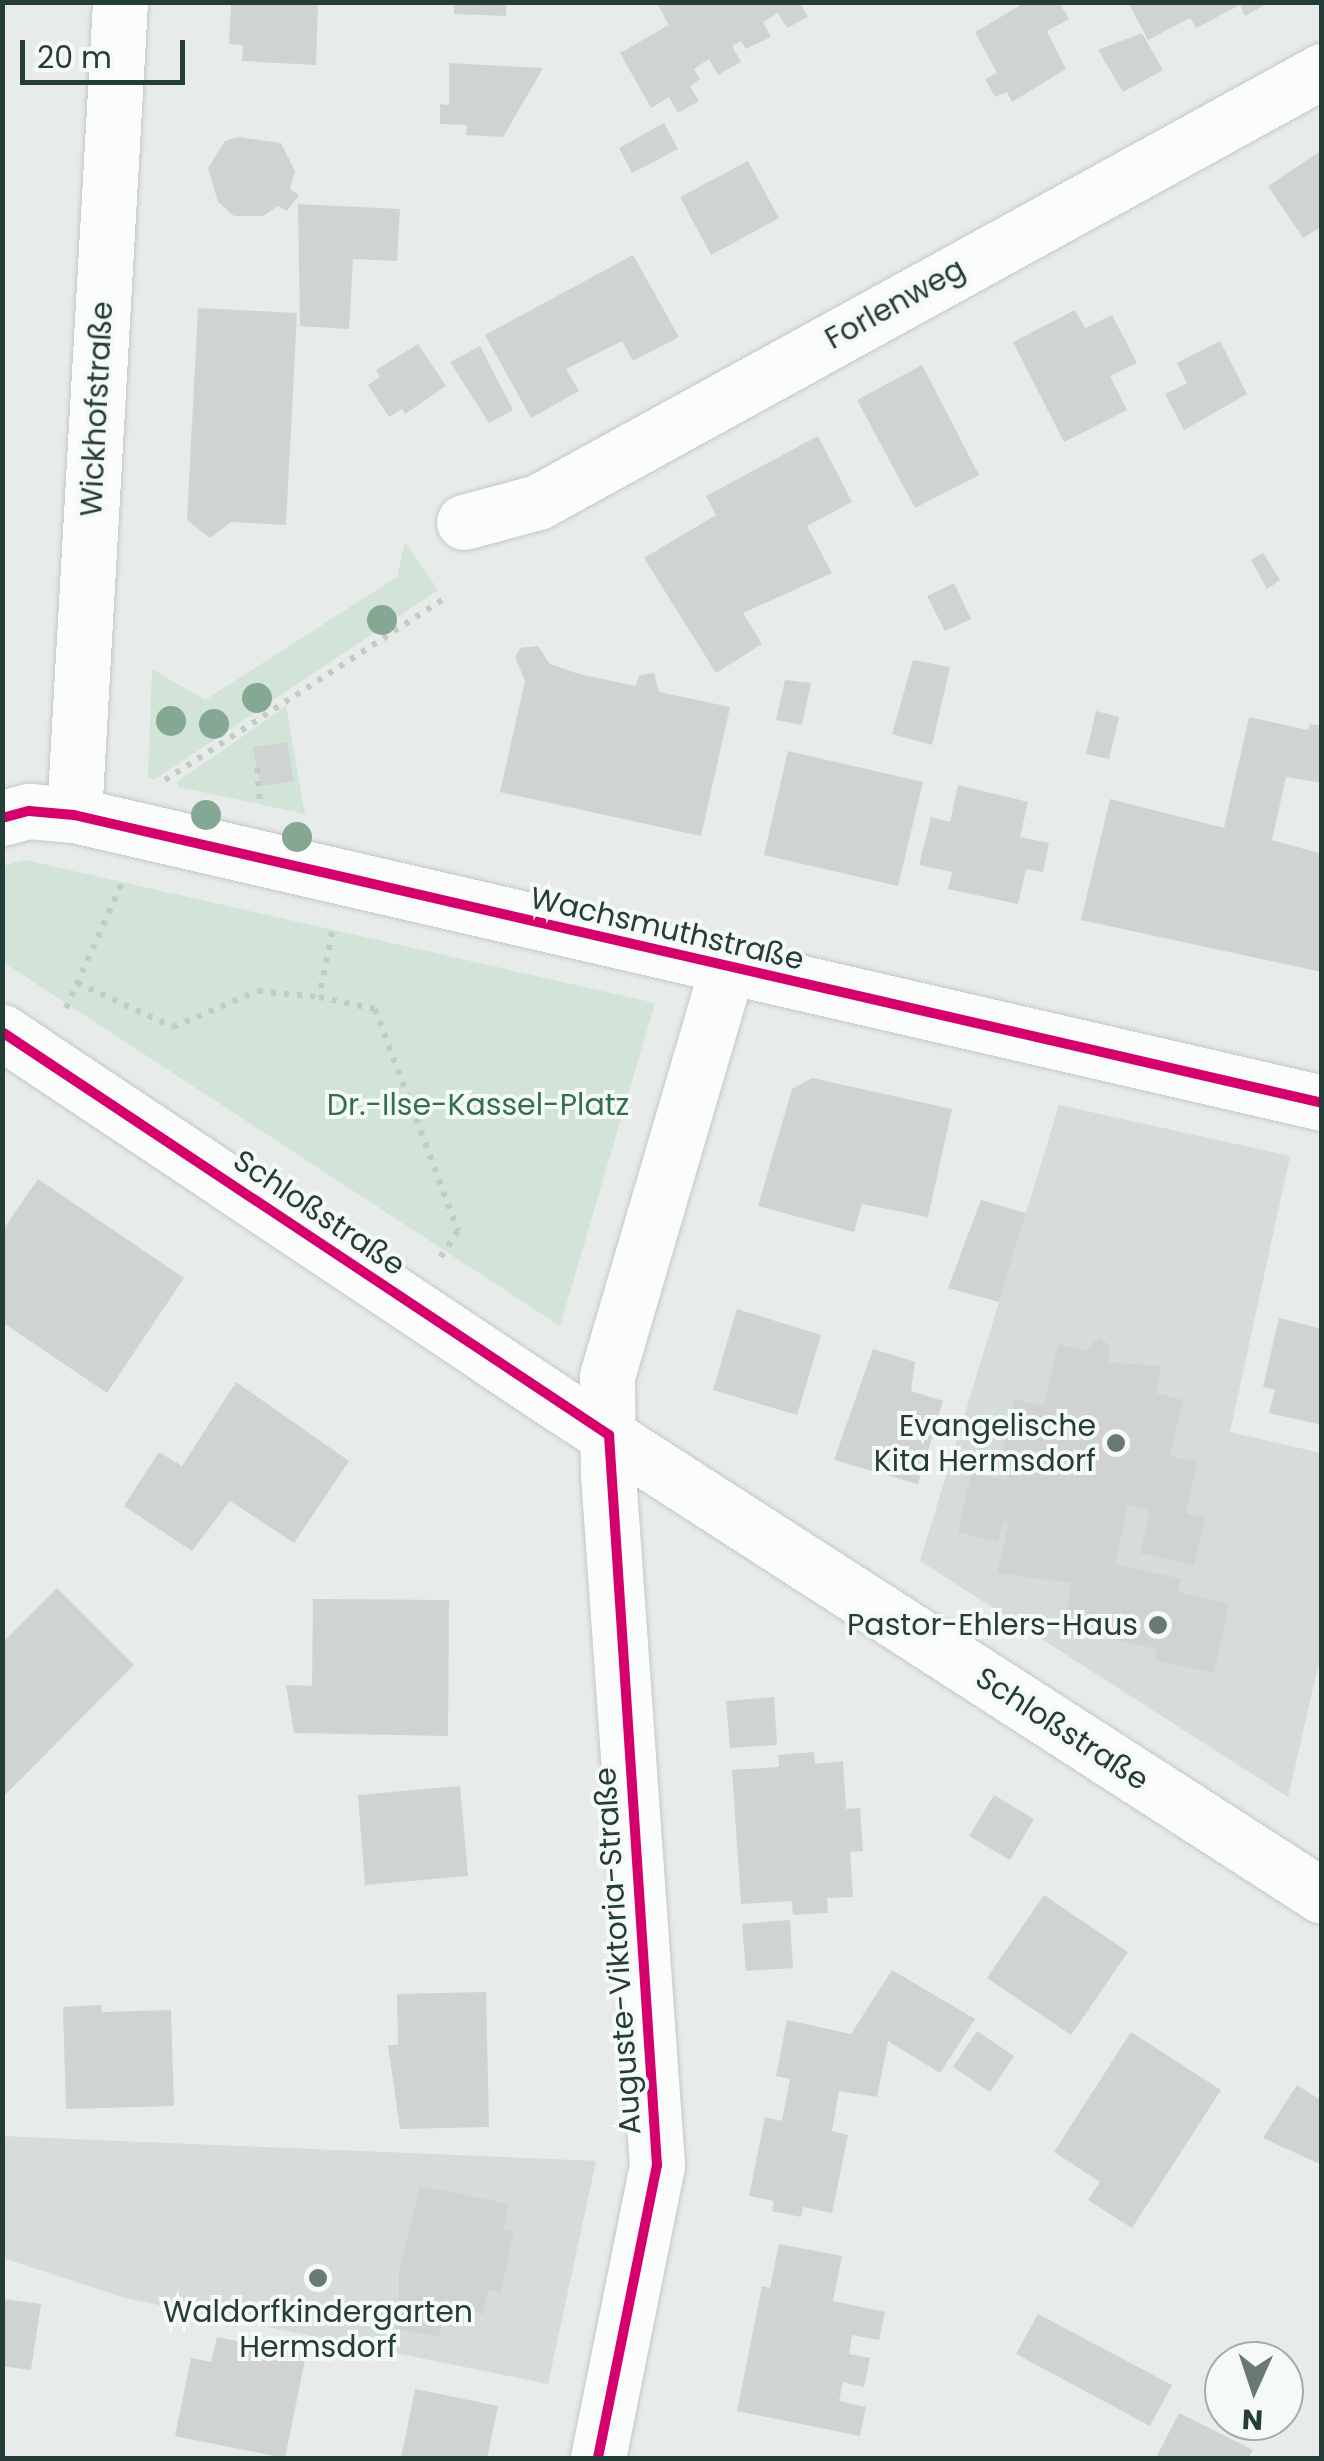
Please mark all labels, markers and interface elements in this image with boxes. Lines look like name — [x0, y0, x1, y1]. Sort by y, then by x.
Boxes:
scale bar — [25, 20, 190, 82]
text: 20 m — [37, 36, 112, 79]
street label: Forlenweg — [819, 251, 971, 357]
street label: Wickhofstraße — [73, 300, 121, 518]
street label: Wachsmuthstraße — [527, 880, 807, 978]
park label: Dr.-Ilse-Kassel-Platz — [327, 1087, 629, 1123]
street label: Schloßstraße — [226, 1142, 412, 1284]
place label: Evangelische Kita Hermsdorf — [874, 1408, 1096, 1478]
marker: Evangelische Kita Hermsdorf — [1105, 1432, 1127, 1454]
place label: Pastor-Ehlers-Haus — [847, 1607, 1138, 1643]
marker: Pastor-Ehlers-Haus — [1147, 1614, 1169, 1636]
street label: Schloßstraße — [969, 1660, 1155, 1798]
street label: Auguste-Viktoria-Straße — [587, 1766, 649, 2136]
marker: Waldorfkindergarten Hermsdorf — [307, 2267, 329, 2289]
place label: Waldorfkindergarten Hermsdorf — [163, 2294, 473, 2364]
north arrow — [1204, 2341, 1304, 2441]
text: N — [1241, 2399, 1264, 2439]

